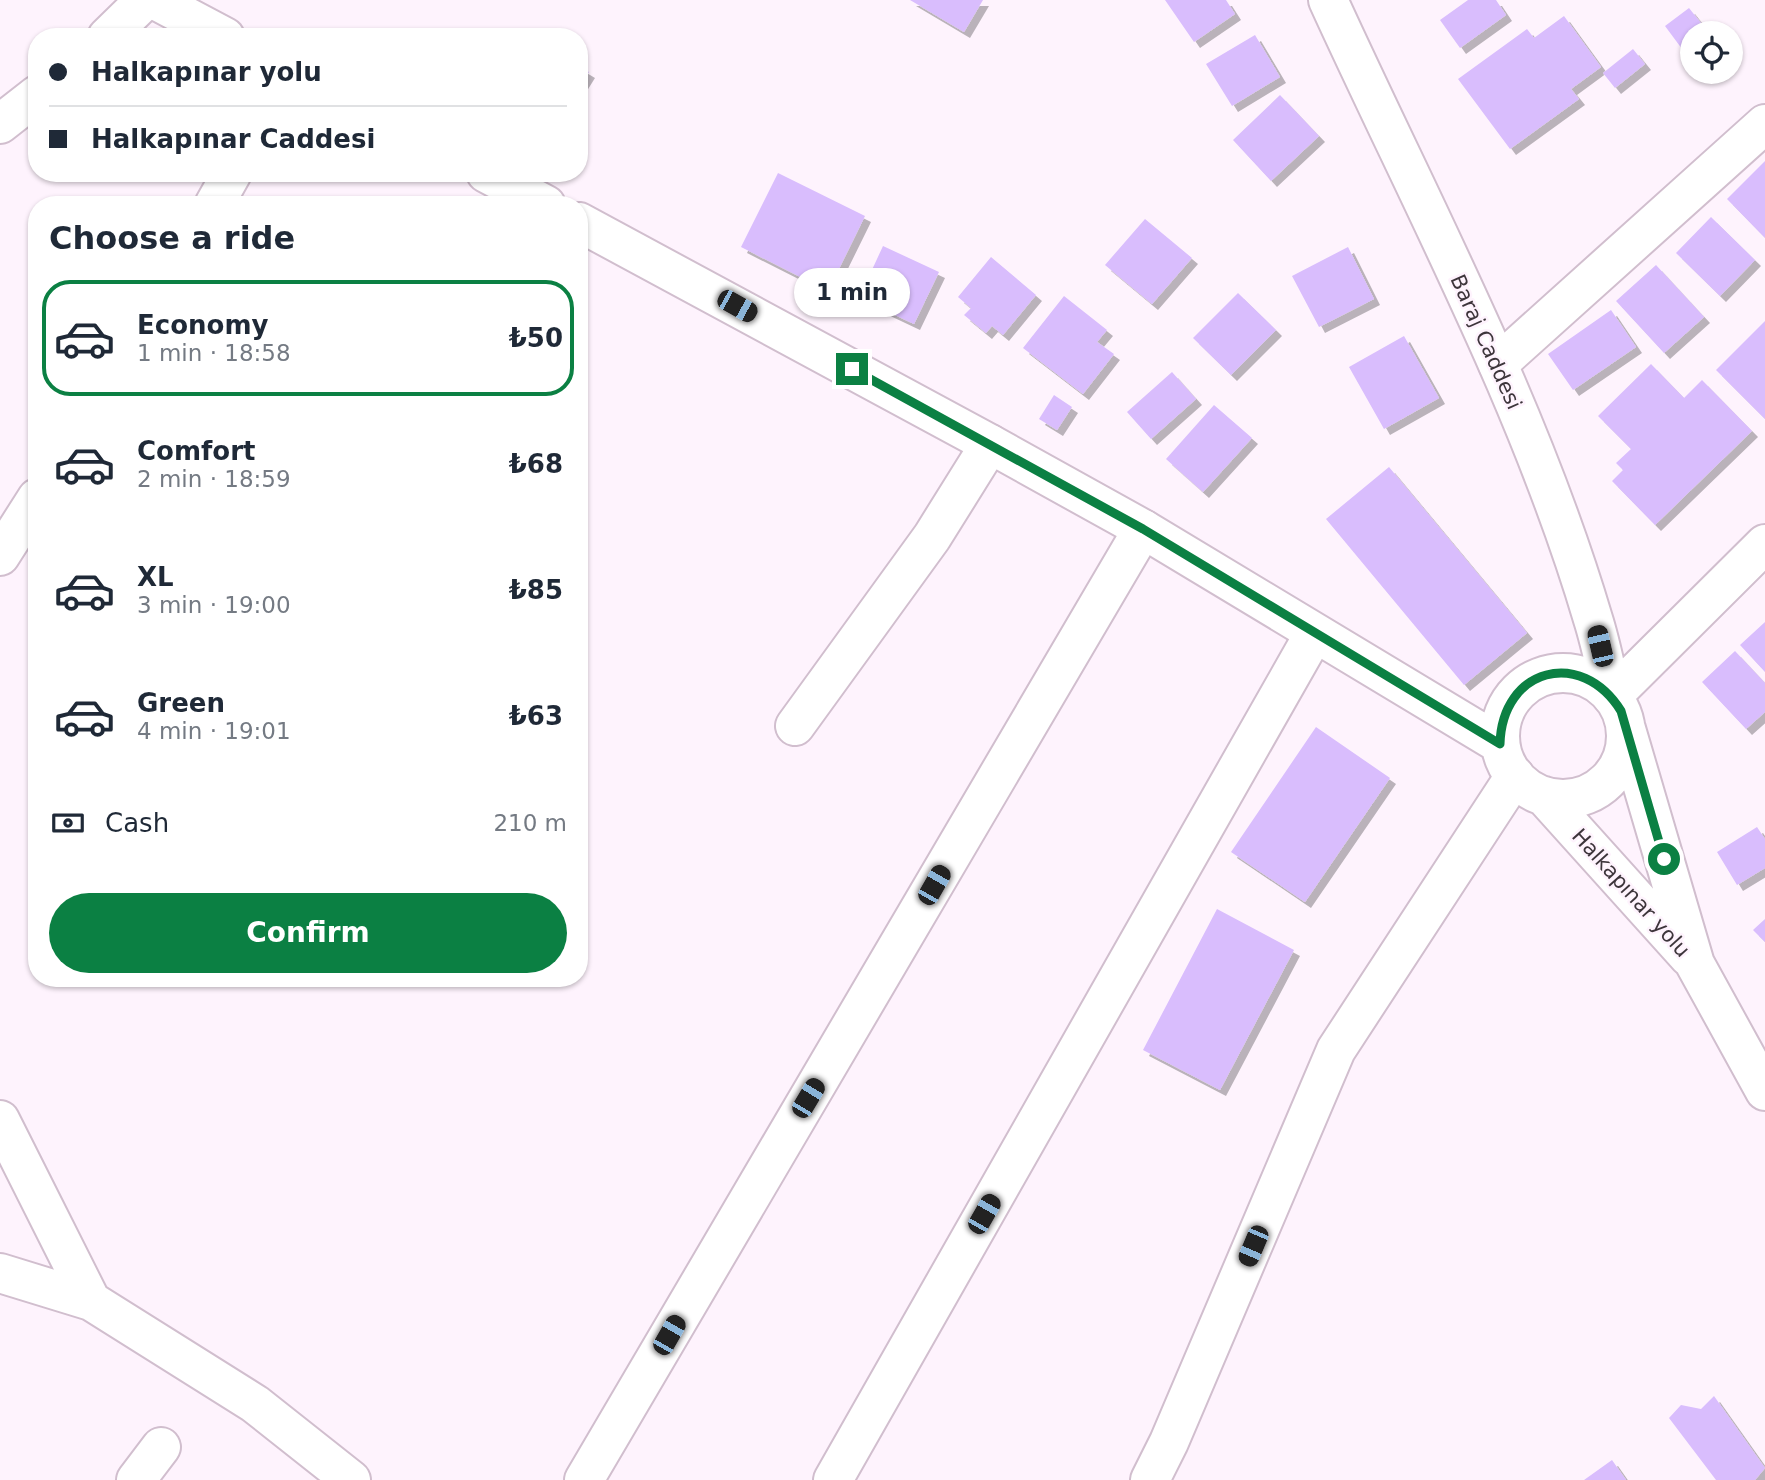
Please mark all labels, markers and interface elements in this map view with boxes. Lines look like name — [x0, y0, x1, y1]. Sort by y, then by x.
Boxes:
map controls — [1680, 21, 1743, 84]
button: locate — [1680, 21, 1743, 84]
text: Halkapınar yolu — [91, 57, 322, 87]
text: Halkapınar Caddesi — [91, 124, 375, 154]
text: Choose a ride — [49, 219, 295, 257]
callout: 1 min — [794, 268, 910, 316]
street label: Baraj Caddesi — [1446, 271, 1526, 413]
text: 1 min — [816, 279, 888, 305]
car — [714, 287, 761, 325]
icon: car — [53, 307, 116, 370]
text: Economy — [137, 310, 268, 340]
text: ₺50 — [509, 323, 563, 353]
text: 1 min · 18:58 — [137, 340, 291, 366]
route end — [836, 353, 868, 385]
icon: car — [53, 433, 116, 496]
text: Comfort — [137, 436, 255, 466]
text: ₺68 — [509, 449, 563, 479]
text: 2 min · 18:59 — [137, 466, 291, 492]
icon: car — [53, 559, 116, 622]
text: XL — [137, 562, 174, 592]
text: ₺85 — [509, 575, 563, 605]
text: 3 min · 19:00 — [137, 592, 291, 618]
car — [1586, 623, 1615, 669]
icon: car — [53, 685, 116, 748]
text: Green — [137, 688, 225, 718]
text: ₺63 — [509, 701, 563, 731]
text: 4 min · 19:01 — [137, 718, 291, 744]
icon: cash — [49, 804, 87, 842]
text: Cash — [105, 808, 169, 838]
text: 210 m — [493, 810, 567, 836]
street label: Halkapınar yolu — [1567, 824, 1695, 962]
route start — [1648, 843, 1680, 875]
car — [915, 862, 954, 908]
button: Confirm — [49, 893, 567, 973]
car — [789, 1075, 828, 1121]
car — [965, 1191, 1004, 1237]
car — [1236, 1223, 1271, 1269]
car — [650, 1312, 689, 1358]

